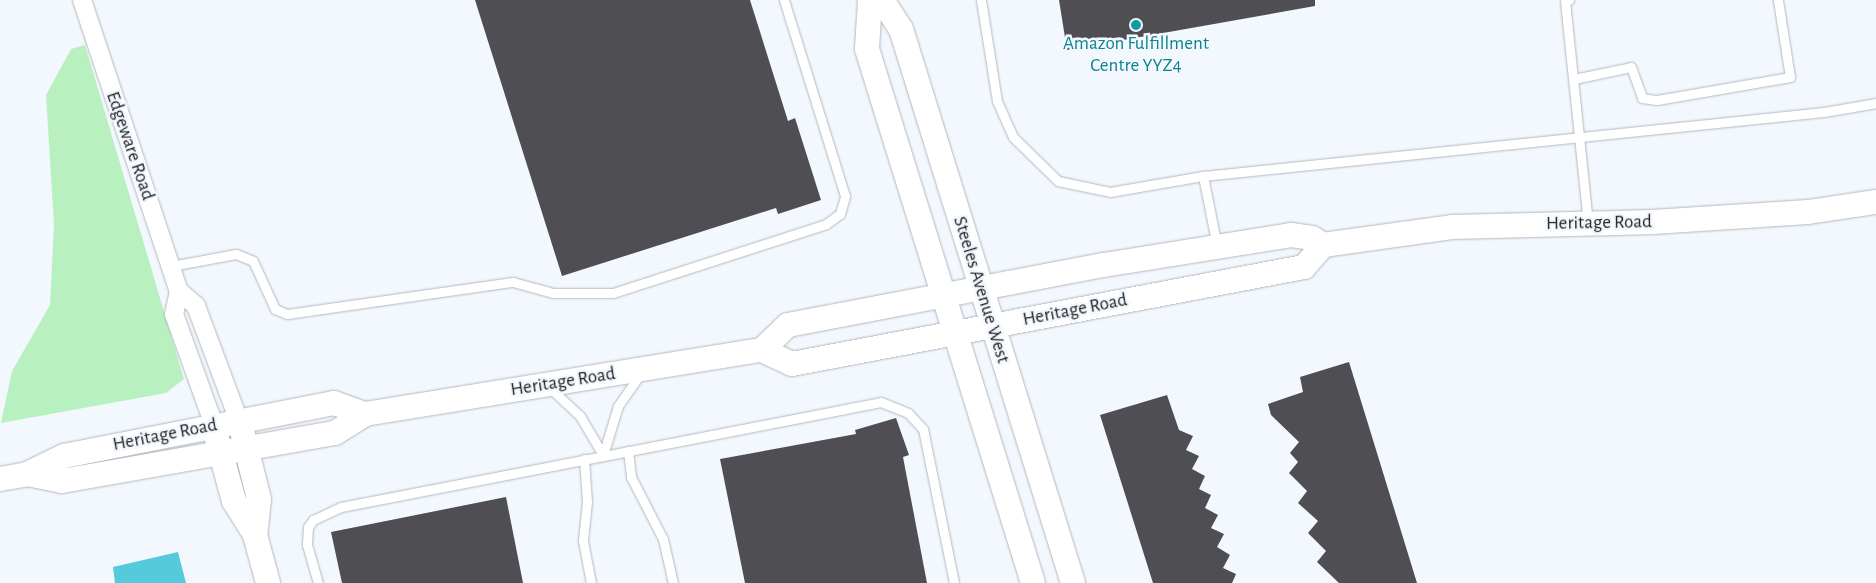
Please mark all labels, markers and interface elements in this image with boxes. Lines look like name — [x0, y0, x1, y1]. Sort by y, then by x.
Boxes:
marker: Amazon Fulfillment Centre YYZ4 — [1130, 19, 1142, 31]
place label: Amazon Fulfillment Centre YYZ4 — [1063, 33, 1209, 77]
street label: Edgeware Road — [101, 89, 159, 203]
street label: Heritage Road — [1546, 211, 1652, 235]
street label: Steeles Avenue West — [948, 214, 1014, 366]
street label: Heritage Road — [1021, 289, 1129, 331]
street label: Heritage Road — [509, 362, 617, 402]
street label: Heritage Road — [111, 414, 219, 456]

